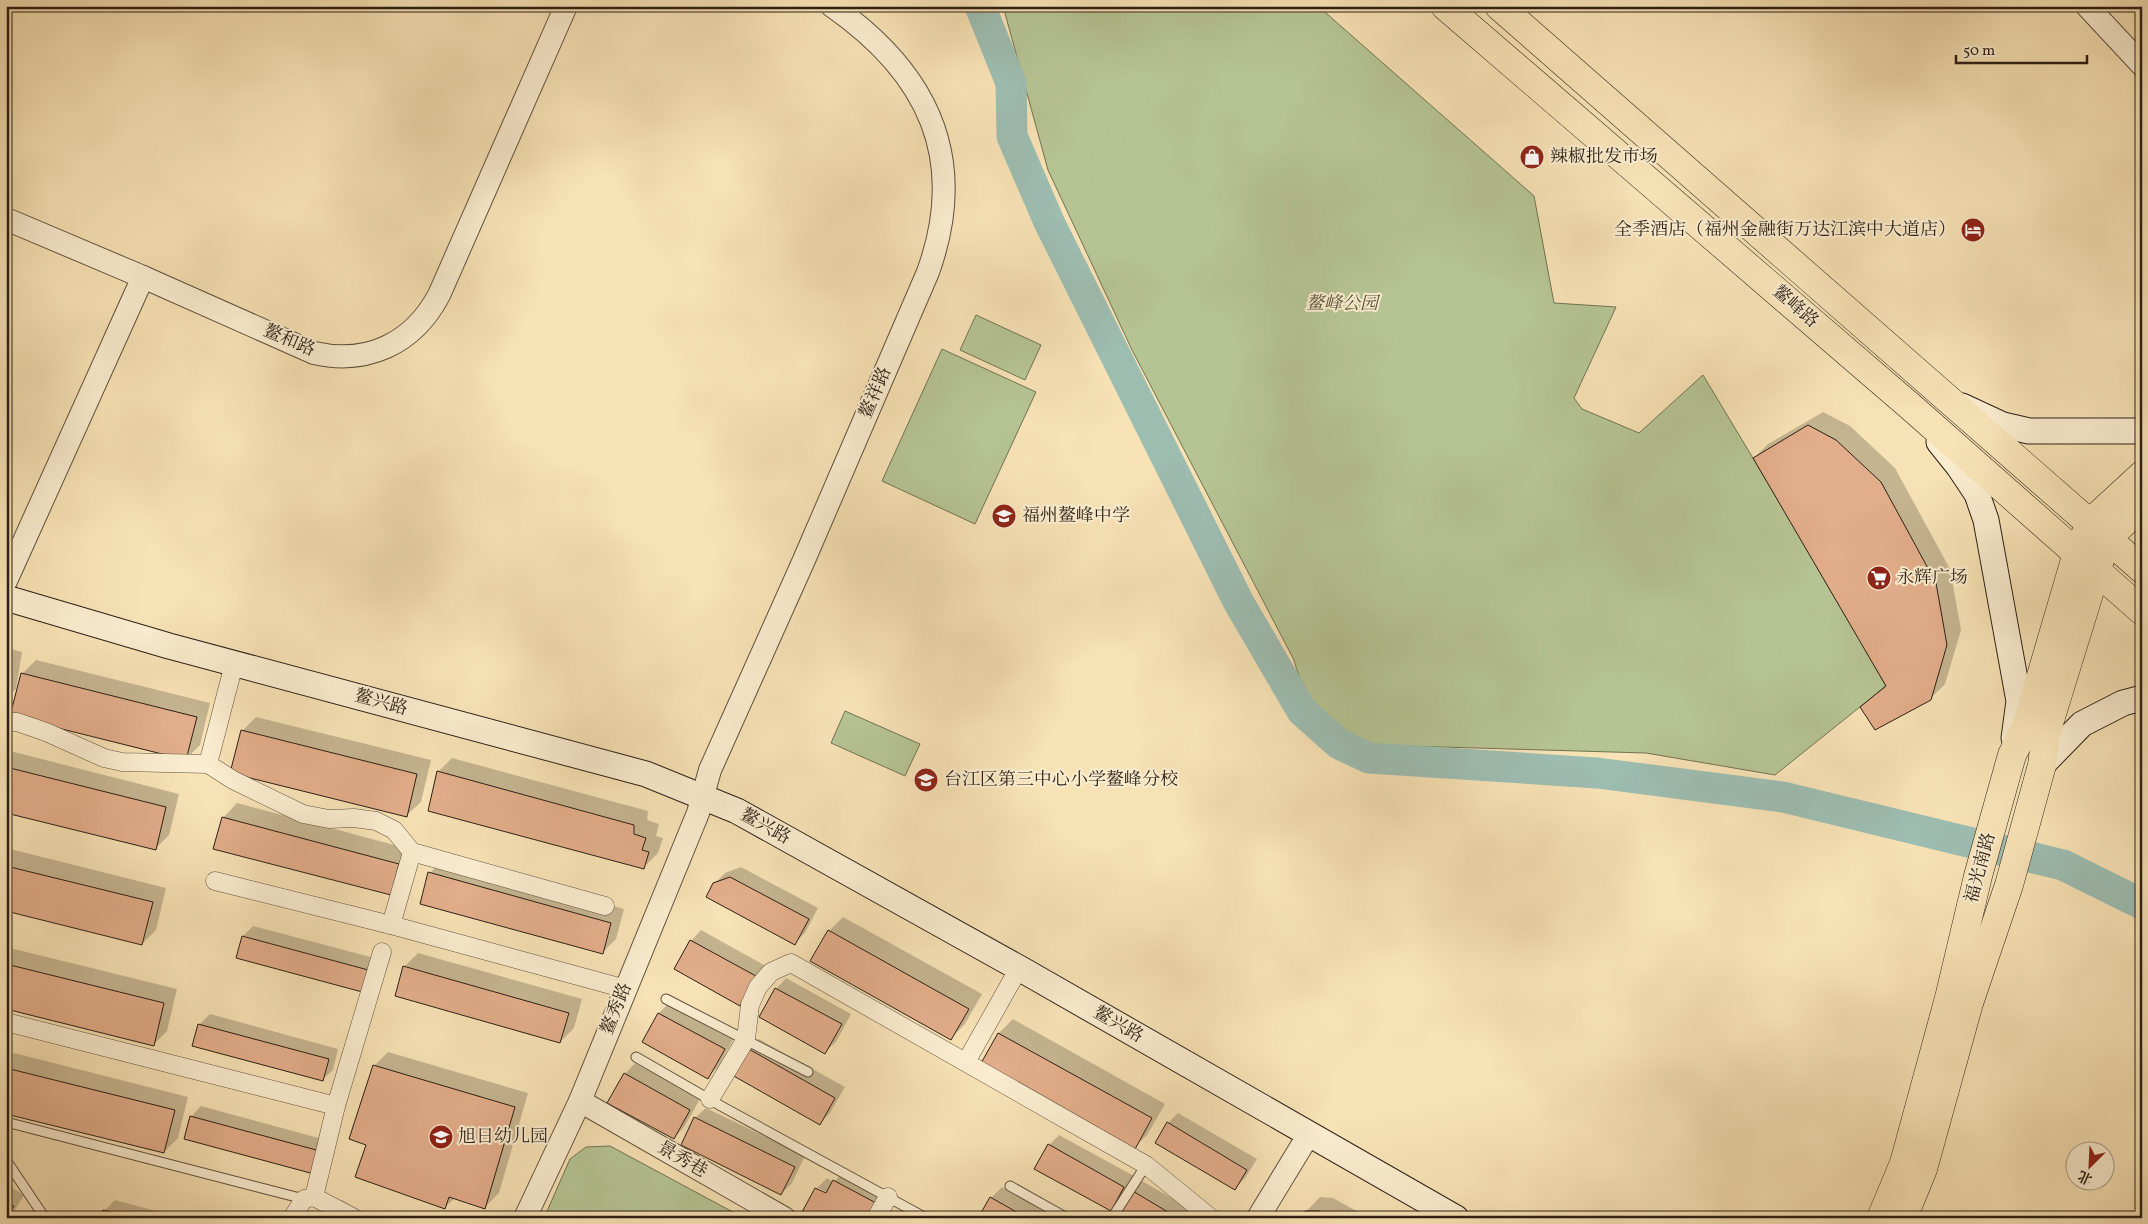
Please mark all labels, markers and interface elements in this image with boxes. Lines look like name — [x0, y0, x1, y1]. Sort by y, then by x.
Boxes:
scale bar — [1956, 32, 2087, 64]
text: 50 m — [1963, 41, 1995, 62]
shop icon: 辣椒批发市场 — [1519, 144, 1545, 170]
place label: 辣椒批发市场 — [1550, 145, 1658, 170]
hotel icon: 全季酒店（福州金融街万达江滨中大道店） — [1960, 217, 1986, 243]
place label: 全季酒店（福州金融街万达江滨中大道店） — [1614, 218, 1956, 243]
street label: 鳌峰路 — [1766, 280, 1824, 334]
park label: 鳌峰公园 — [1306, 292, 1381, 317]
street label: 鳌和路 — [259, 319, 319, 363]
street label: 鳌祥路 — [854, 363, 898, 423]
school or university icon: 福州鳌峰中学 — [991, 503, 1017, 529]
place label: 福州鳌峰中学 — [1022, 504, 1130, 529]
supermarket icon: 永辉广场 — [1866, 565, 1892, 591]
place label: 永辉广场 — [1896, 566, 1968, 591]
street label: 鳌兴路 — [352, 684, 410, 722]
school or university icon: 台江区第三中心小学鳌峰分校 — [913, 767, 939, 793]
place label: 台江区第三中心小学鳌峰分校 — [944, 768, 1178, 793]
street label: 鳌兴路 — [735, 803, 795, 851]
street label: 福光南路 — [1960, 830, 2002, 906]
street label: 鳌秀路 — [595, 979, 639, 1039]
street label: 鳌兴路 — [1088, 1001, 1148, 1049]
school or university icon: 旭日幼儿园 — [428, 1124, 454, 1150]
place label: 旭日幼儿园 — [458, 1125, 548, 1150]
street label: 景秀巷 — [652, 1136, 712, 1184]
north arrow — [2066, 1142, 2116, 1192]
text: 北 — [2075, 1165, 2096, 1188]

